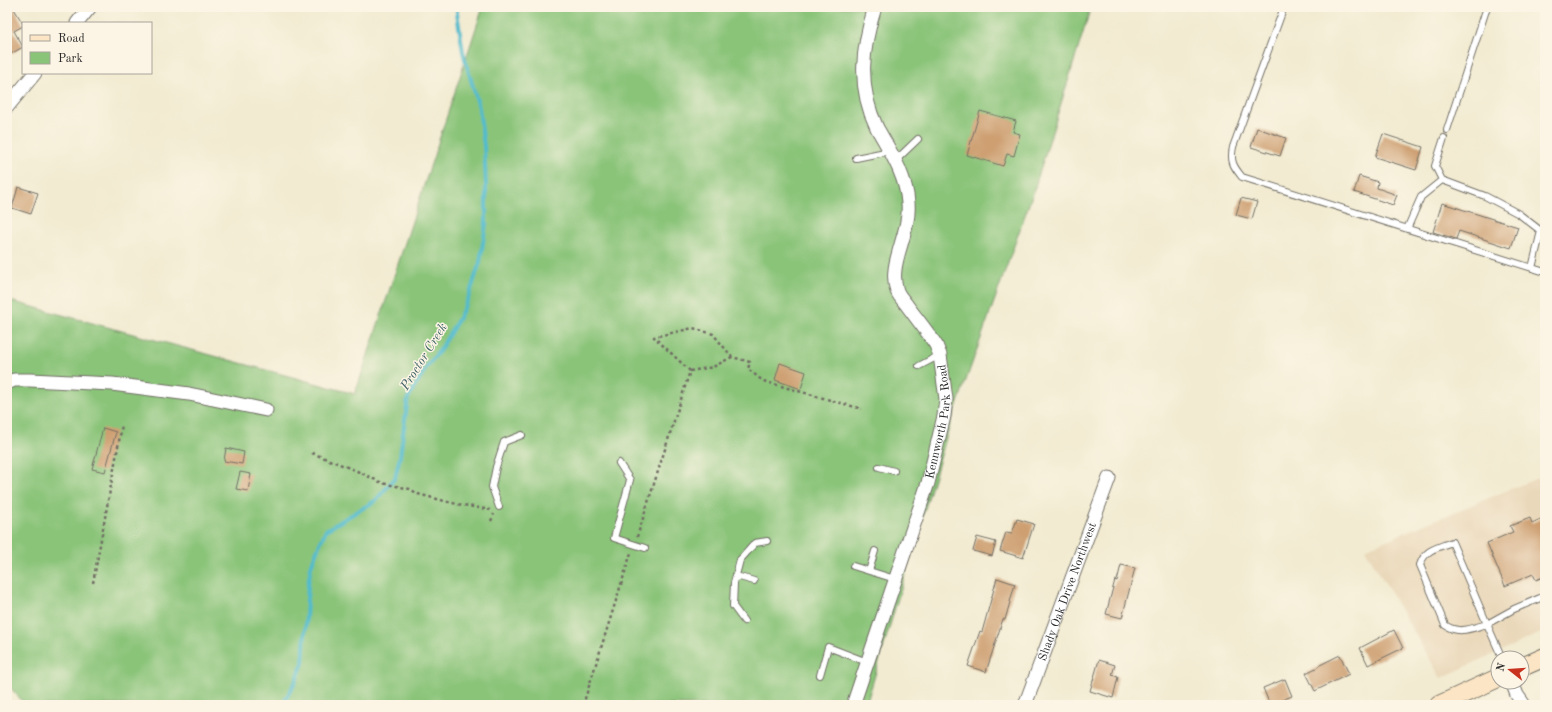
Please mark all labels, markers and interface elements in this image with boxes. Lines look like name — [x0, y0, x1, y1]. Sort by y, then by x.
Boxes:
legend — [22, 22, 152, 74]
text: Road — [58, 33, 85, 45]
text: Park — [58, 53, 83, 65]
water label: Proctor Creek — [398, 321, 450, 393]
street label: Kennworth Park Road — [924, 364, 953, 480]
street label: Shady Oak Drive Northwest — [1037, 521, 1099, 663]
north arrow — [1490, 650, 1530, 690]
text: N — [1495, 661, 1509, 673]

